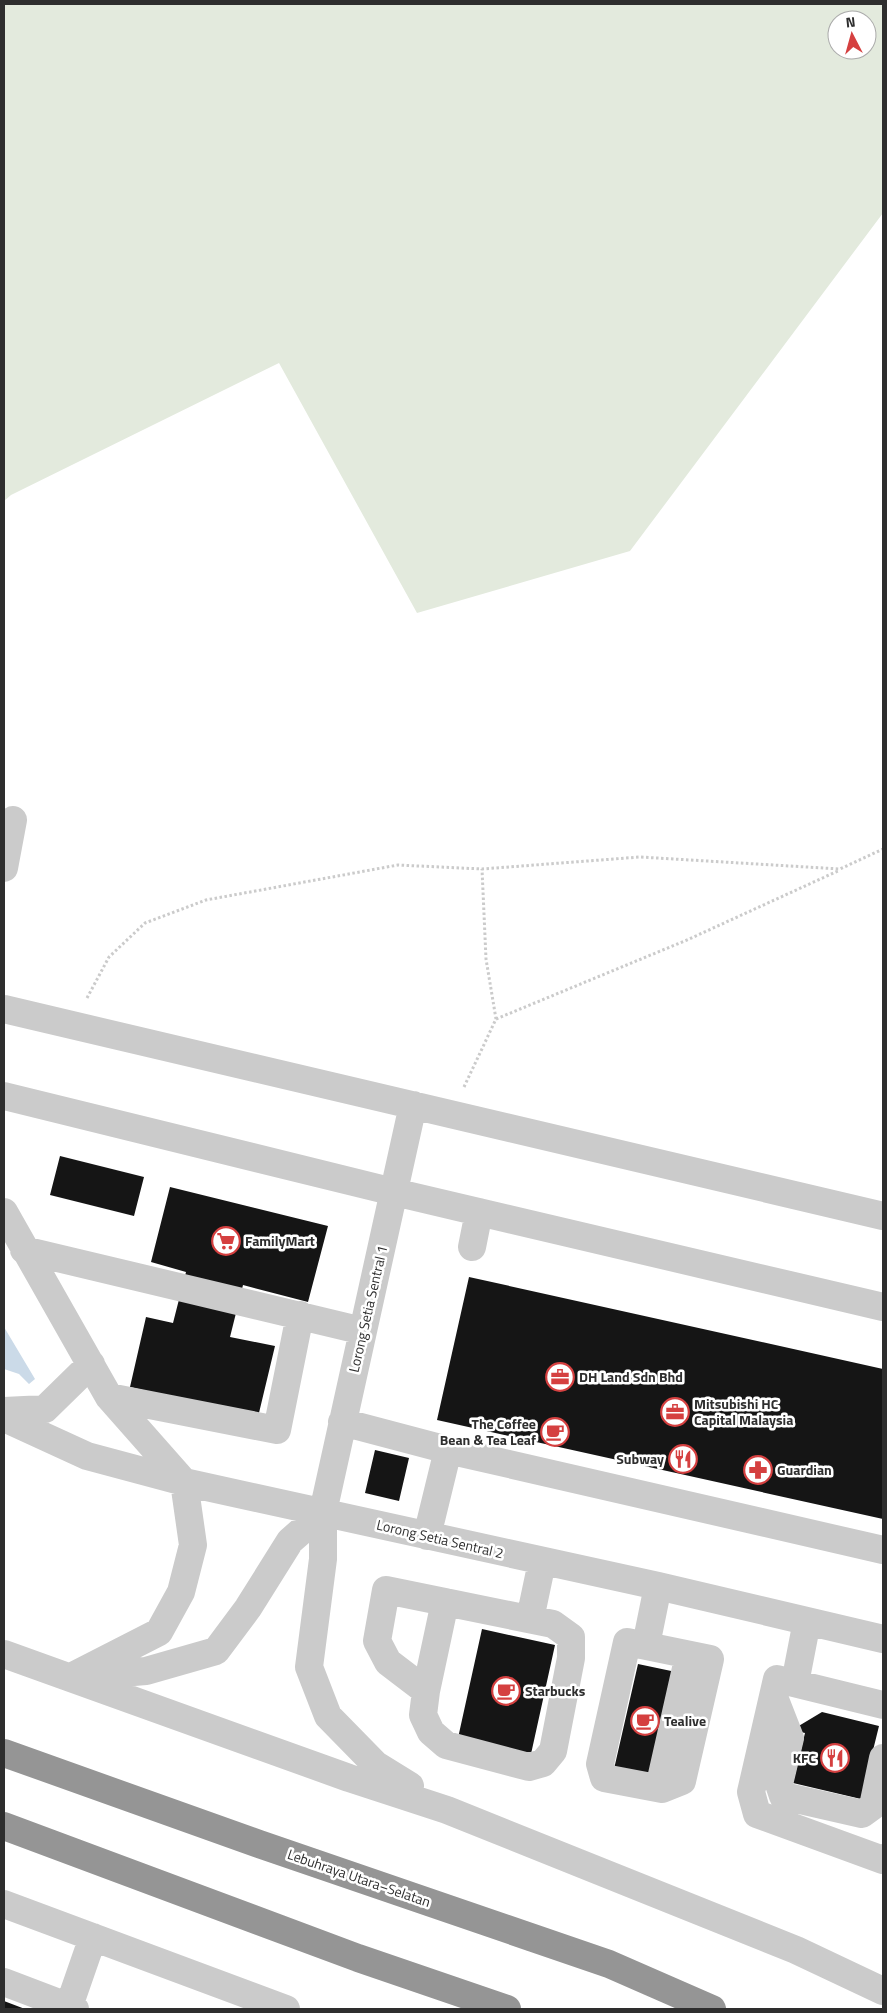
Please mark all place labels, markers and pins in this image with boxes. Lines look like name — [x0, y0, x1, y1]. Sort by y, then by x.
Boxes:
supermarket icon: FamilyMart — [211, 1226, 241, 1256]
place label: FamilyMart — [245, 1230, 315, 1251]
office icon: DH Land Sdn Bhd — [545, 1362, 575, 1392]
place label: DH Land Sdn Bhd — [579, 1366, 683, 1387]
place label: Mitsubishi HC Capital Malaysia — [694, 1393, 793, 1430]
office icon: Mitsubishi HC Capital Malaysia — [660, 1397, 690, 1427]
place label: The Coffee Bean & Tea Leaf — [440, 1413, 536, 1450]
cafe icon: The Coffee Bean & Tea Leaf — [540, 1417, 570, 1447]
restaurant icon: Subway — [668, 1444, 698, 1474]
place label: Subway — [616, 1448, 664, 1469]
pharmacy icon: Guardian — [743, 1455, 773, 1485]
place label: Guardian — [777, 1459, 832, 1480]
cafe icon: Starbucks — [491, 1676, 521, 1706]
place label: Starbucks — [525, 1680, 586, 1701]
cafe icon: Tealive — [630, 1706, 660, 1736]
place label: Tealive — [664, 1710, 706, 1731]
restaurant icon: KFC — [820, 1743, 850, 1773]
place label: KFC — [793, 1747, 816, 1768]

